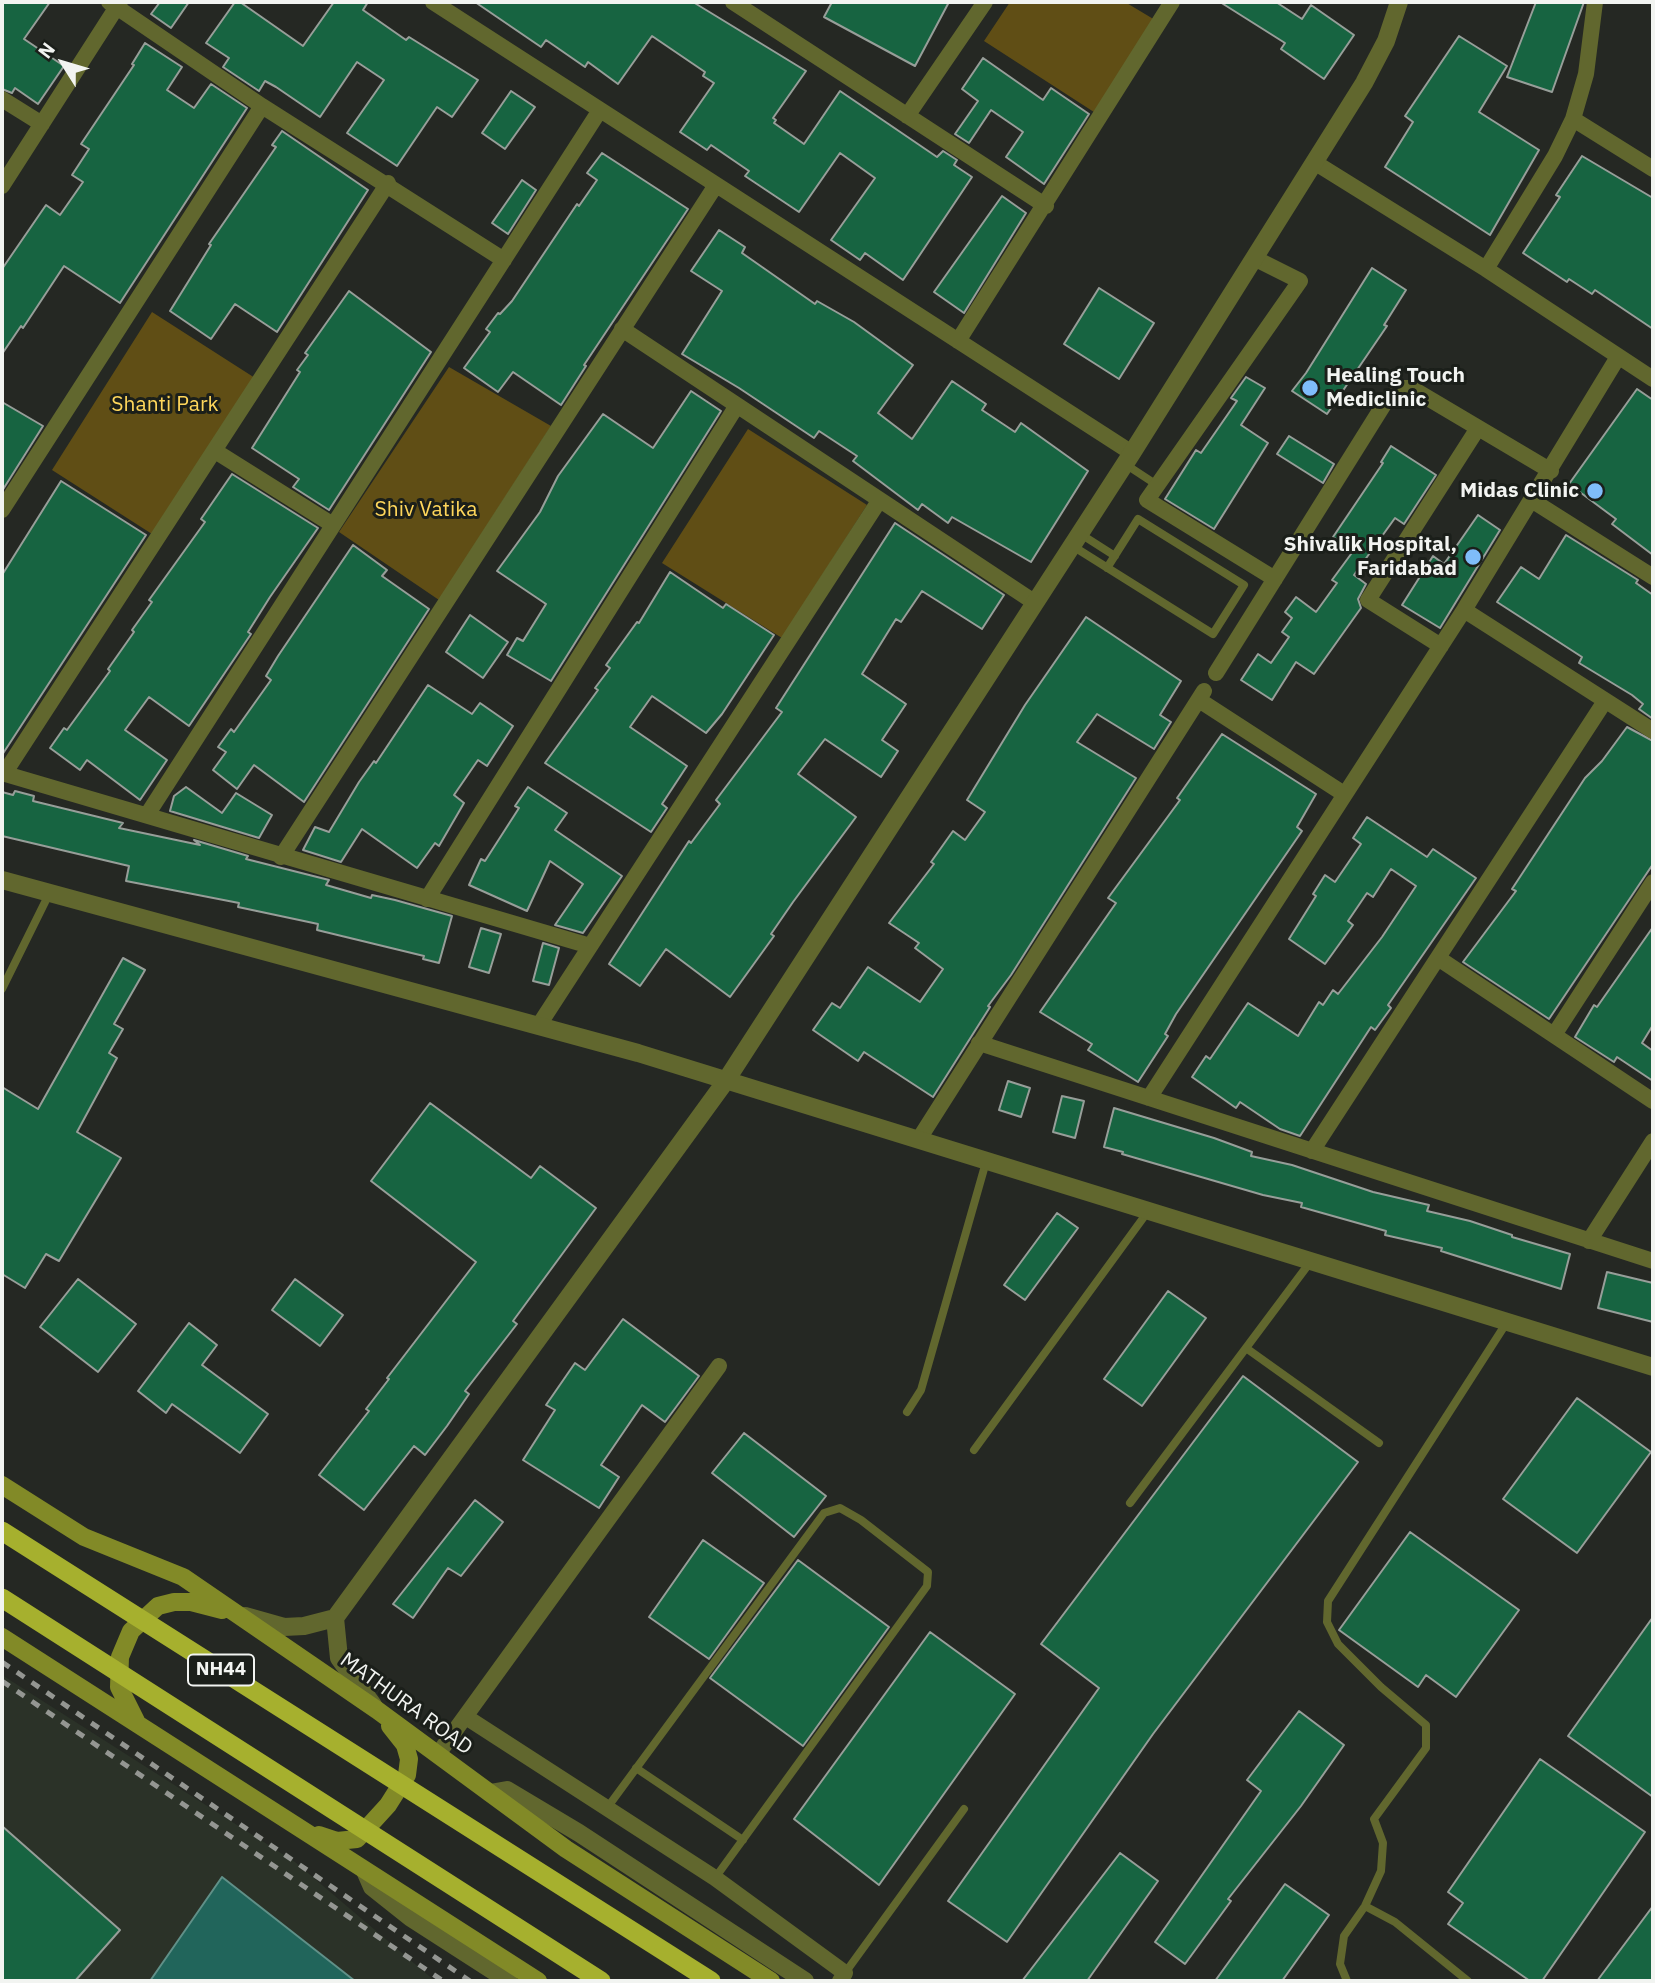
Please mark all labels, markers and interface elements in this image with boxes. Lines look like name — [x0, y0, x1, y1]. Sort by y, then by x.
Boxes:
north arrow — [28, 28, 98, 98]
text: N — [32, 38, 60, 63]
place label: Healing Touch Mediclinic — [1326, 363, 1465, 413]
marker: Healing Touch Mediclinic — [1300, 378, 1320, 398]
park label: Shanti Park — [111, 392, 219, 418]
place label: Midas Clinic — [1460, 478, 1579, 504]
marker: Midas Clinic — [1585, 481, 1605, 501]
park label: Shiv Vatika — [375, 497, 477, 523]
place label: Shivalik Hospital, Faridabad — [1283, 532, 1457, 582]
marker: Shivalik Hospital, Faridabad — [1463, 547, 1483, 567]
street label: MATHURA ROAD — [335, 1648, 477, 1760]
road number: NH44 — [188, 1654, 254, 1686]

